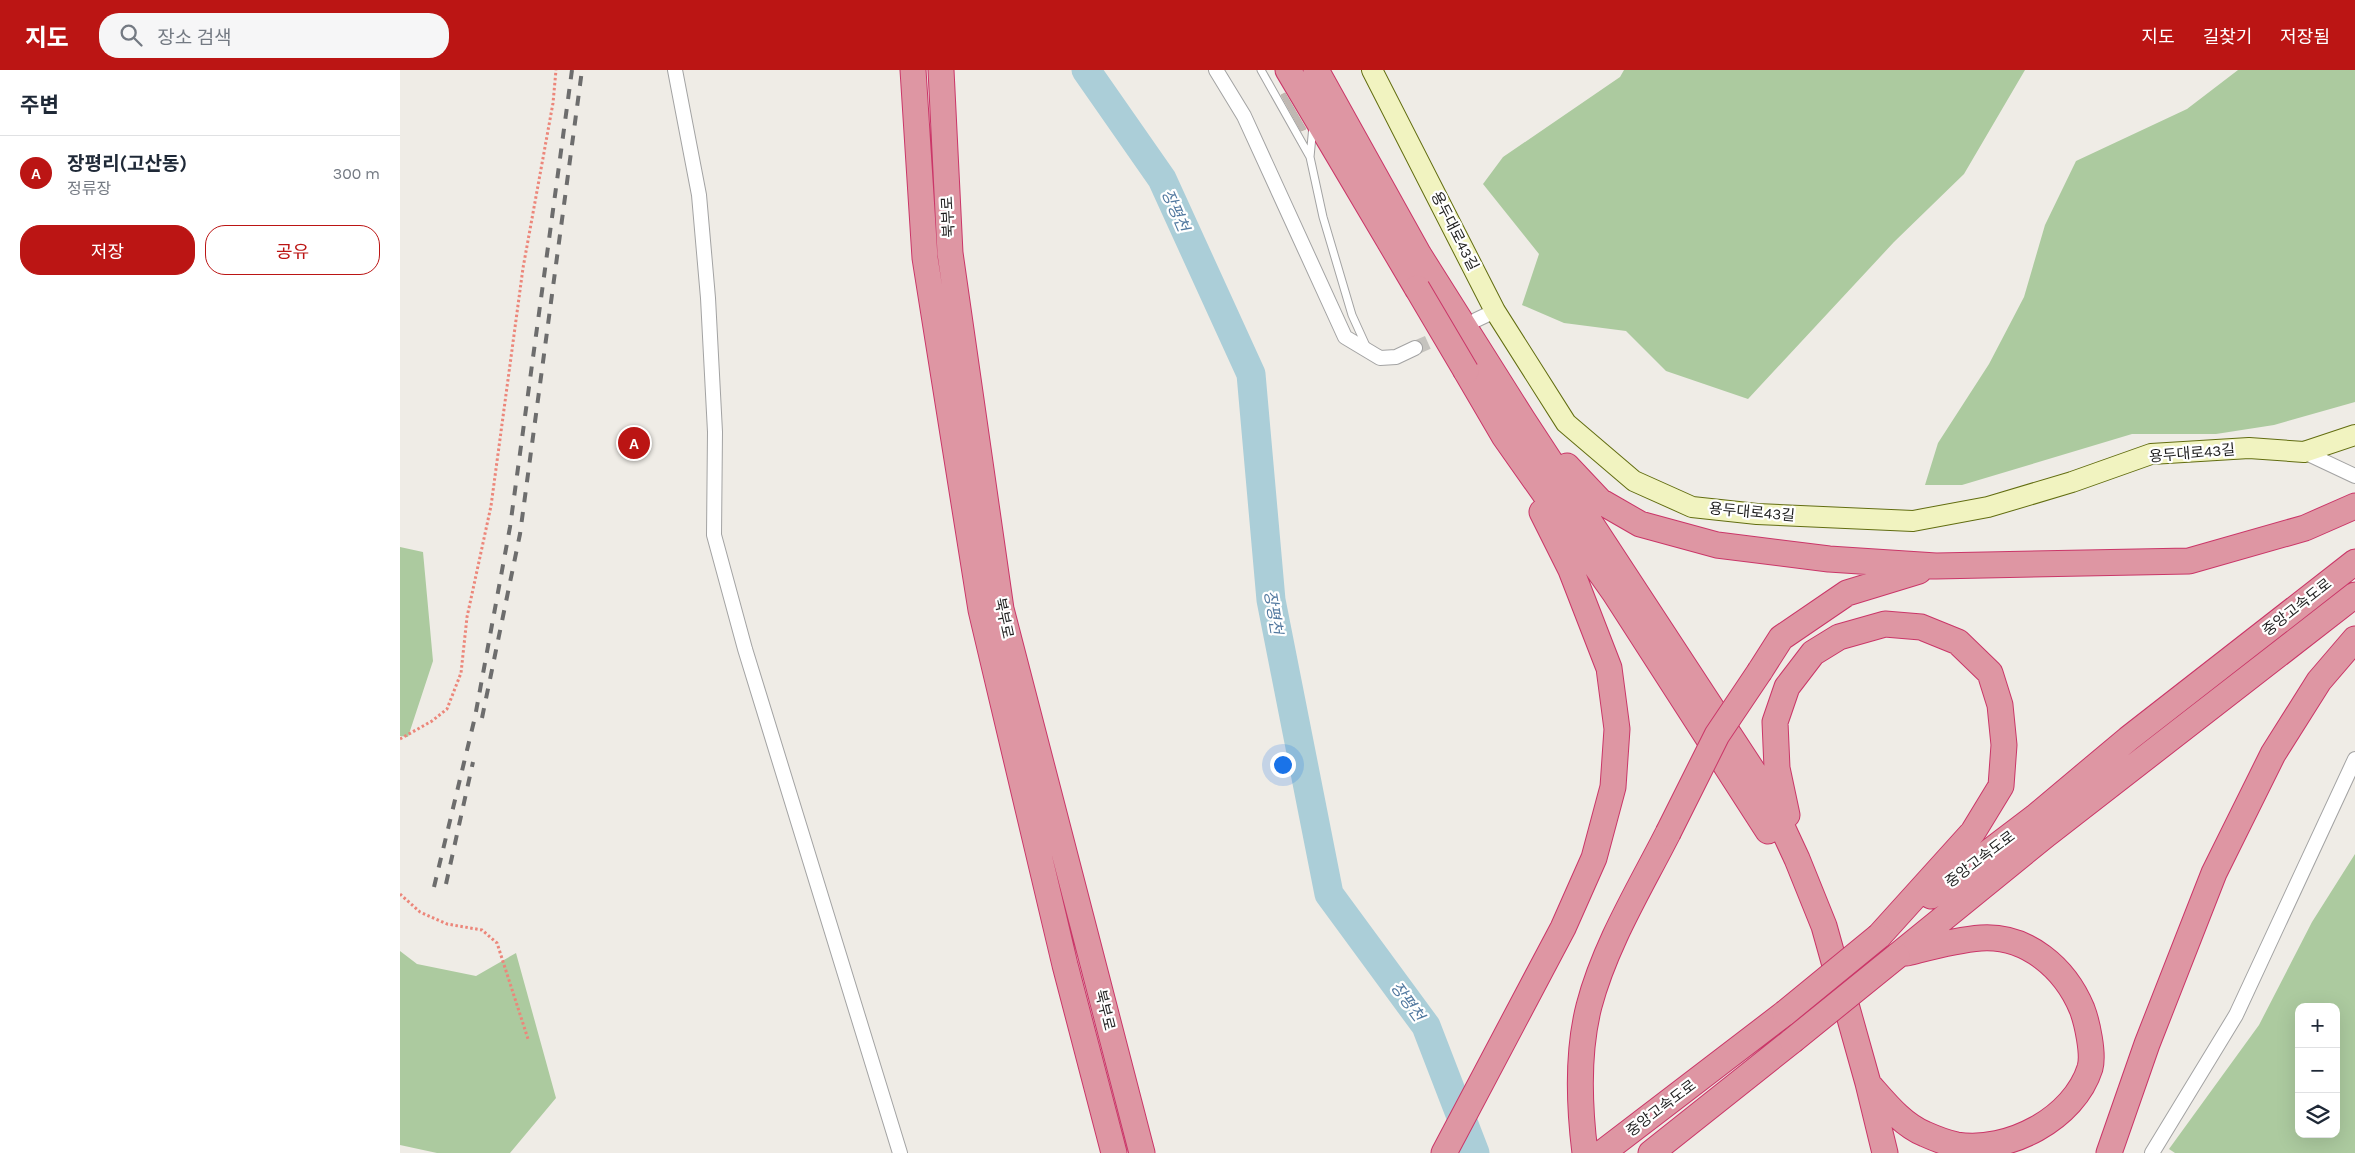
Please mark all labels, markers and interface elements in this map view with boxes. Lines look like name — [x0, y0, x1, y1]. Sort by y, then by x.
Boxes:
search box — [99, 13, 449, 58]
icon: search — [117, 21, 145, 49]
text: 지도 — [25, 24, 69, 52]
text: 지도 — [2142, 26, 2175, 48]
text: 길찾기 — [2203, 26, 2252, 48]
text: 저장됨 — [2280, 26, 2330, 48]
text: 장소 검색 — [157, 27, 232, 49]
text: 주변 — [20, 93, 59, 117]
text: 장평리(고산동) — [67, 153, 187, 175]
text: A — [31, 164, 41, 183]
text: 300 m — [333, 164, 380, 183]
text: 정류장 — [67, 179, 111, 198]
water label: 장평천 — [1158, 186, 1194, 236]
street label: 용두대로43길 — [1427, 188, 1483, 274]
street label: 북부로 — [938, 196, 958, 238]
button: 저장 — [20, 225, 195, 275]
button: 공유 — [205, 225, 380, 275]
pin: A — [618, 424, 650, 462]
street label: 용두대로43길 — [2148, 440, 2236, 466]
street label: 용두대로43길 — [1708, 499, 1796, 525]
street label: 중앙고속도로 — [2259, 574, 2335, 640]
water label: 장평천 — [1261, 589, 1287, 638]
street label: 북부로 — [991, 596, 1017, 640]
your location — [1270, 752, 1296, 778]
street label: 중앙고속도로 — [1942, 827, 2018, 891]
water label: 장평천 — [1387, 978, 1430, 1027]
street label: 북부로 — [1091, 988, 1119, 1032]
map controls — [2295, 1003, 2340, 1138]
button: + — [2295, 1003, 2340, 1048]
button: − — [2295, 1048, 2340, 1093]
street label: 중앙고속도로 — [1623, 1076, 1699, 1140]
button: layers — [2295, 1093, 2340, 1138]

